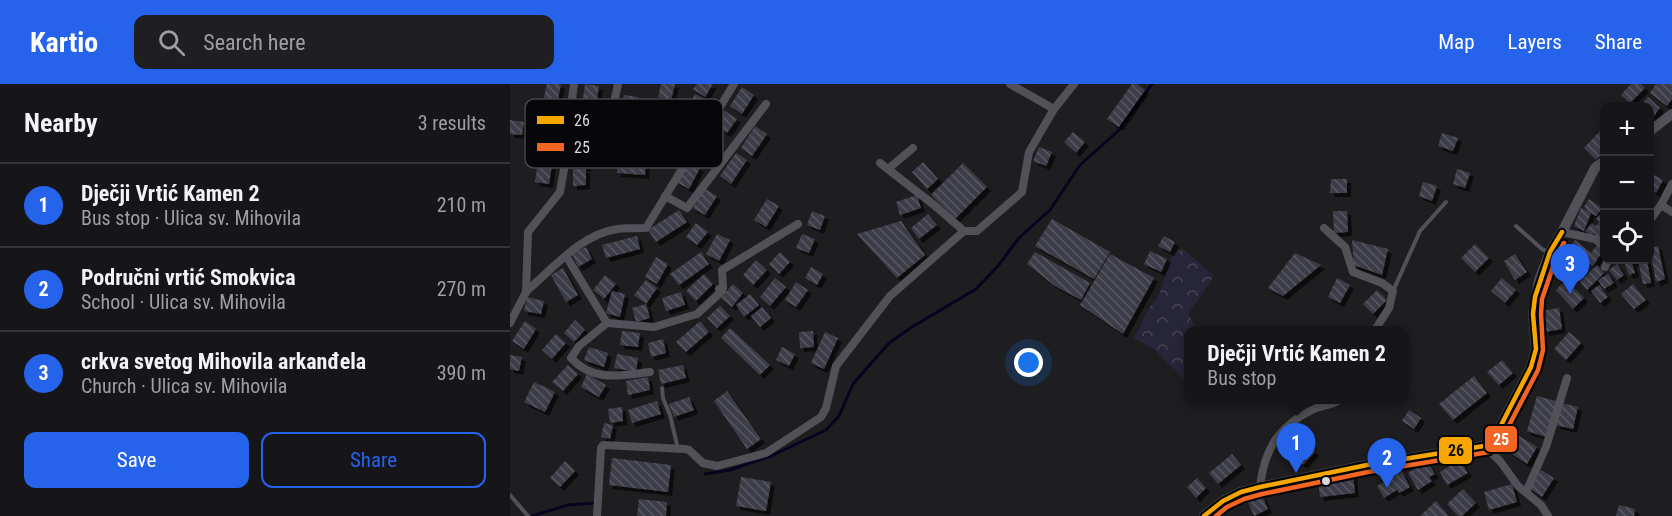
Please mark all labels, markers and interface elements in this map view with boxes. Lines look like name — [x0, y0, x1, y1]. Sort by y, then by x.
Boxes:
search box — [134, 15, 554, 69]
text: Kartio — [30, 26, 98, 59]
icon: search — [155, 26, 188, 59]
text: Search here — [203, 30, 306, 55]
text: Map — [1438, 30, 1475, 54]
text: Layers — [1508, 30, 1562, 54]
text: Share — [1595, 30, 1642, 54]
legend — [525, 99, 723, 168]
map controls — [1600, 102, 1654, 264]
button: + — [1600, 102, 1654, 156]
text: Nearby — [24, 108, 98, 138]
text: 3 results — [418, 111, 486, 135]
text: 26 — [574, 111, 590, 130]
text: 25 — [574, 138, 590, 157]
button: − — [1600, 156, 1654, 210]
text: Dječji Vrtić Kamen 2 — [81, 181, 260, 206]
text: 1 — [38, 193, 49, 217]
text: 210 m — [437, 193, 486, 217]
text: Bus stop · Ulica sv. Mihovila — [81, 206, 301, 230]
button: locate — [1600, 210, 1654, 264]
pin: 3 — [1550, 244, 1590, 294]
text: Područni vrtić Smokvica — [81, 265, 296, 290]
text: 2 — [38, 277, 49, 301]
text: 270 m — [437, 277, 486, 301]
text: School · Ulica sv. Mihovila — [81, 290, 286, 314]
popup — [1184, 326, 1409, 404]
text: Dječji Vrtić Kamen 2 — [1207, 341, 1386, 366]
your location — [1014, 348, 1043, 377]
text: crkva svetog Mihovila arkanđela — [81, 349, 366, 374]
text: 3 — [38, 361, 49, 385]
text: 390 m — [437, 361, 486, 385]
text: Bus stop — [1207, 366, 1276, 390]
text: Church · Ulica sv. Mihovila — [81, 374, 287, 398]
pin: 1 — [1276, 424, 1316, 473]
line badge: 25 — [1484, 425, 1518, 453]
text: 25 — [1493, 430, 1509, 449]
button: Save — [24, 432, 249, 488]
button: Share — [261, 432, 486, 488]
line badge: 26 — [1438, 436, 1473, 465]
pin: 2 — [1368, 438, 1406, 488]
text: 26 — [1448, 441, 1464, 460]
unlabelled marker — [1320, 475, 1332, 487]

